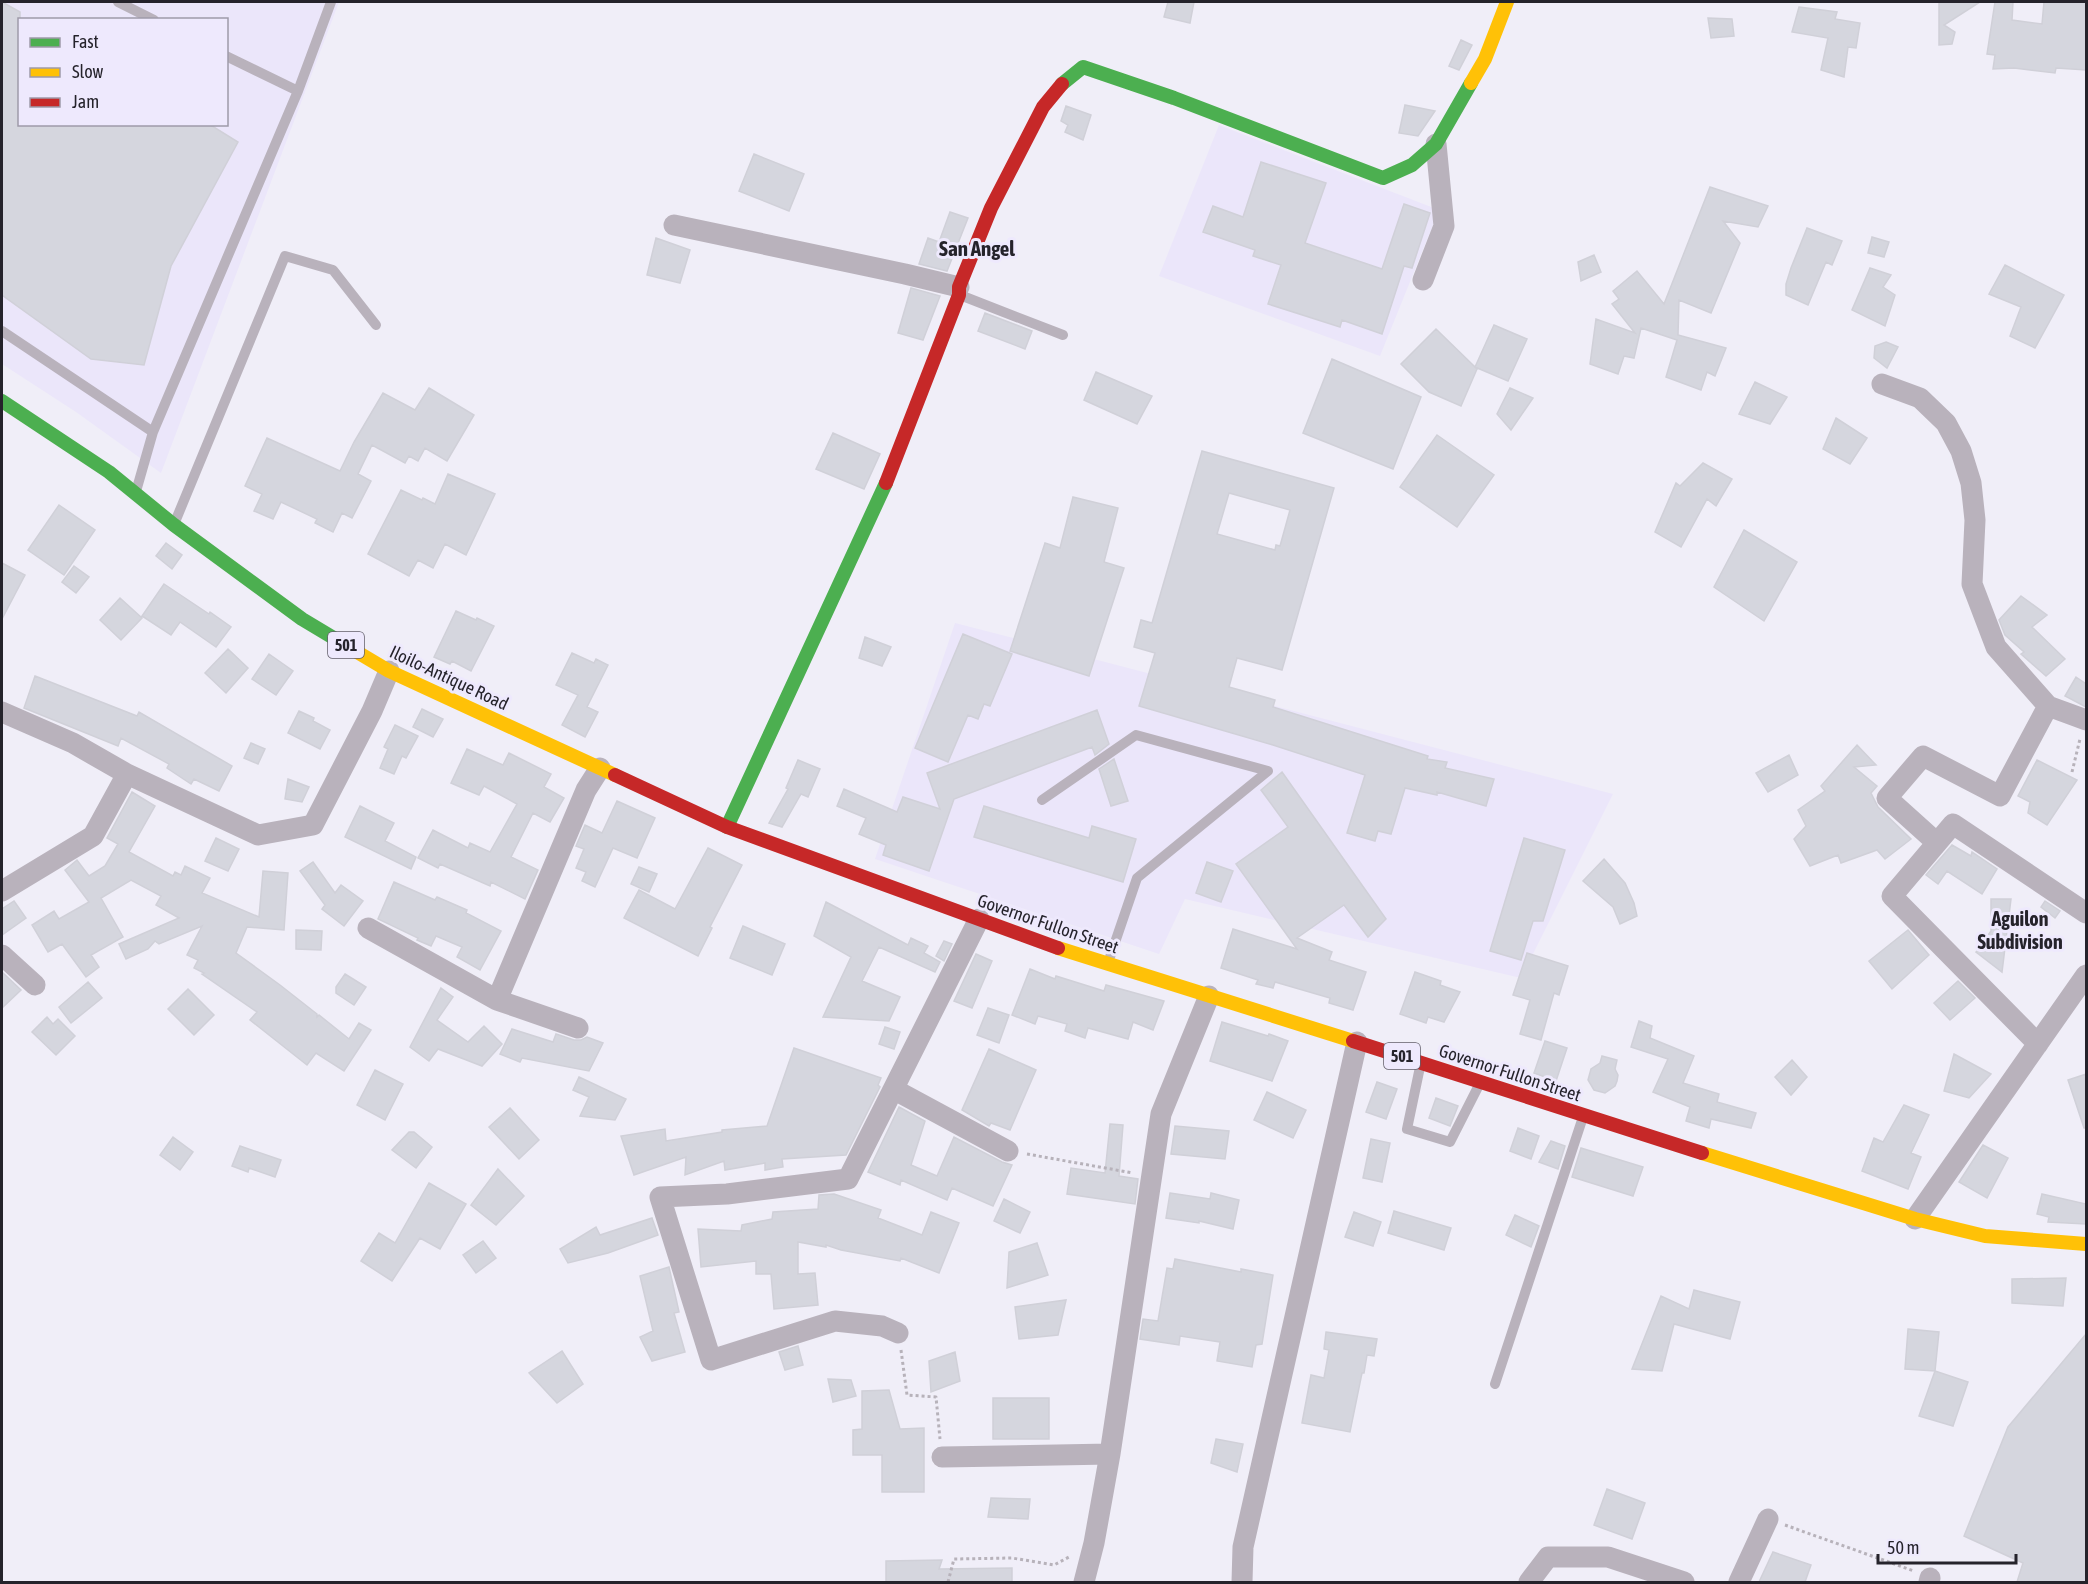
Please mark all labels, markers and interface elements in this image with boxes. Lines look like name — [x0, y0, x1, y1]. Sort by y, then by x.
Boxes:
legend — [18, 18, 228, 126]
text: Fast — [72, 31, 99, 52]
text: Slow — [72, 61, 103, 82]
text: Jam — [72, 91, 99, 112]
district label: San Angel — [939, 236, 1015, 260]
road number: 501 — [328, 632, 364, 658]
street label: Iloilo-Antique Road — [387, 641, 512, 714]
street label: Governor Fullon Street — [975, 890, 1121, 958]
district label: Aguilon Subdivision — [1977, 907, 2063, 953]
street label: Governor Fullon Street — [1437, 1040, 1584, 1105]
road number: 501 — [1384, 1043, 1420, 1069]
scale bar — [1878, 1527, 2016, 1565]
text: 50 m — [1887, 1537, 1919, 1558]

